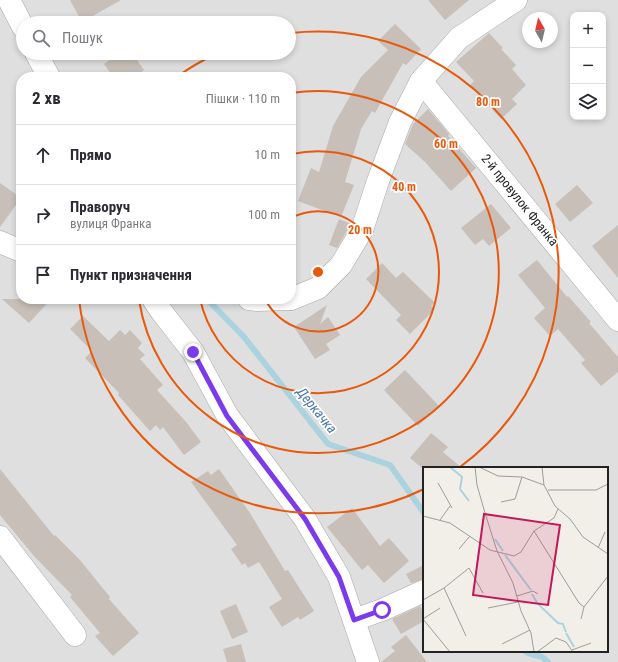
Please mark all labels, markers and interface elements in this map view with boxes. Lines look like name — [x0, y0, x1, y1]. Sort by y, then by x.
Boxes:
north arrow — [522, 12, 558, 48]
map controls — [570, 12, 606, 120]
button: + — [570, 12, 606, 48]
search box — [16, 16, 296, 60]
icon: search — [30, 27, 52, 49]
text: Пошук — [62, 29, 103, 47]
button: − — [570, 48, 606, 84]
button: layers — [570, 84, 606, 120]
text: 2 хв — [32, 88, 61, 108]
text: Пішки · 110 m — [206, 91, 280, 106]
text: 80 m — [476, 95, 500, 109]
text: 60 m — [434, 137, 458, 151]
icon: ahead — [32, 144, 54, 166]
text: Прямо — [70, 146, 111, 164]
text: 10 m — [254, 147, 280, 162]
street label: 2-й провулок Франка — [479, 151, 561, 249]
text: 40 m — [392, 180, 416, 194]
text: Праворуч — [70, 198, 130, 216]
icon: right — [32, 204, 54, 226]
text: 100 m — [248, 207, 280, 222]
text: вулиця Франка — [70, 216, 152, 231]
text: 20 m — [348, 223, 372, 237]
icon: arrive — [32, 264, 54, 286]
centre of rings — [311, 265, 325, 279]
text: Пункт призначення — [70, 266, 192, 284]
route end — [184, 343, 202, 361]
water label: Деркачка — [293, 383, 340, 436]
inset map — [423, 467, 608, 652]
route start — [373, 601, 391, 619]

